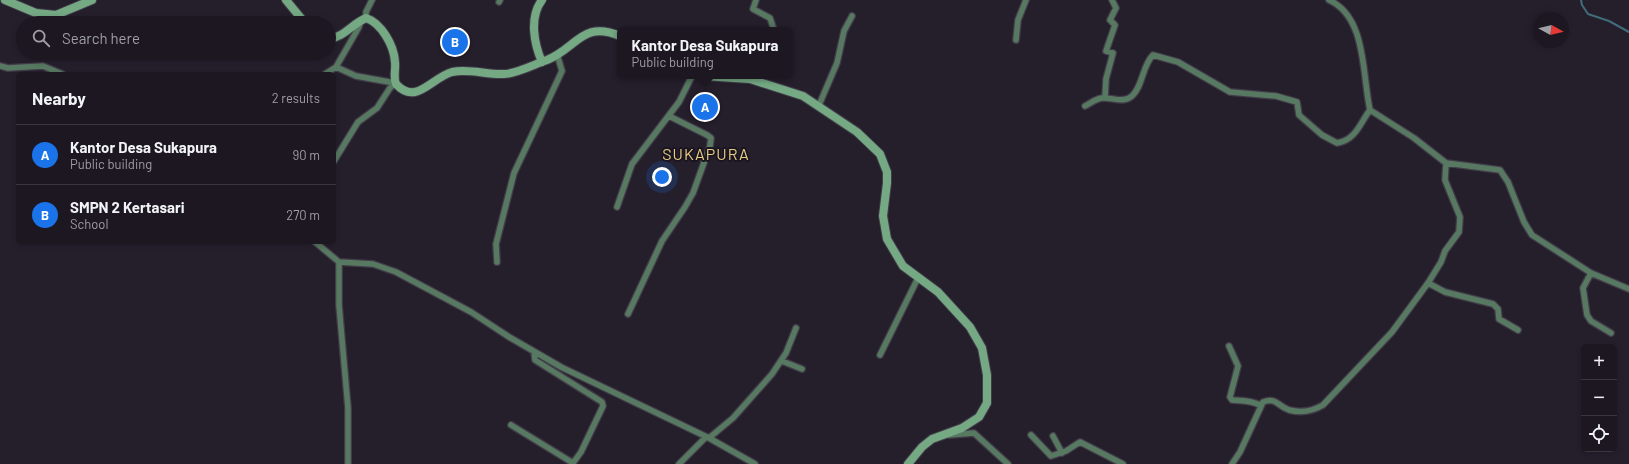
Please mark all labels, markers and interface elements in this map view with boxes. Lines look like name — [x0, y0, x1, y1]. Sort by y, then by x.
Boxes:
north arrow — [1533, 12, 1569, 48]
search box — [16, 16, 336, 60]
icon: search — [30, 27, 52, 49]
pin: B — [442, 27, 468, 57]
popup — [617, 27, 793, 79]
text: Search here — [62, 29, 140, 47]
text: Kantor Desa Sukapura — [632, 36, 778, 54]
text: Public building — [632, 54, 714, 70]
text: Nearby — [32, 88, 86, 108]
text: 2 results — [272, 90, 320, 106]
pin: A — [692, 92, 718, 122]
text: Kantor Desa Sukapura — [70, 138, 217, 156]
district label: SUKAPURA — [662, 144, 750, 163]
text: A — [41, 147, 49, 163]
text: 90 m — [293, 147, 320, 163]
text: Public building — [70, 156, 152, 172]
your location — [652, 167, 672, 187]
text: SMPN 2 Kertasari — [70, 198, 185, 216]
text: B — [41, 207, 49, 223]
text: 270 m — [286, 207, 320, 223]
text: School — [70, 216, 108, 232]
map controls — [1581, 344, 1617, 452]
button: + — [1581, 344, 1617, 380]
button: − — [1581, 380, 1617, 416]
button: locate — [1581, 416, 1617, 452]

